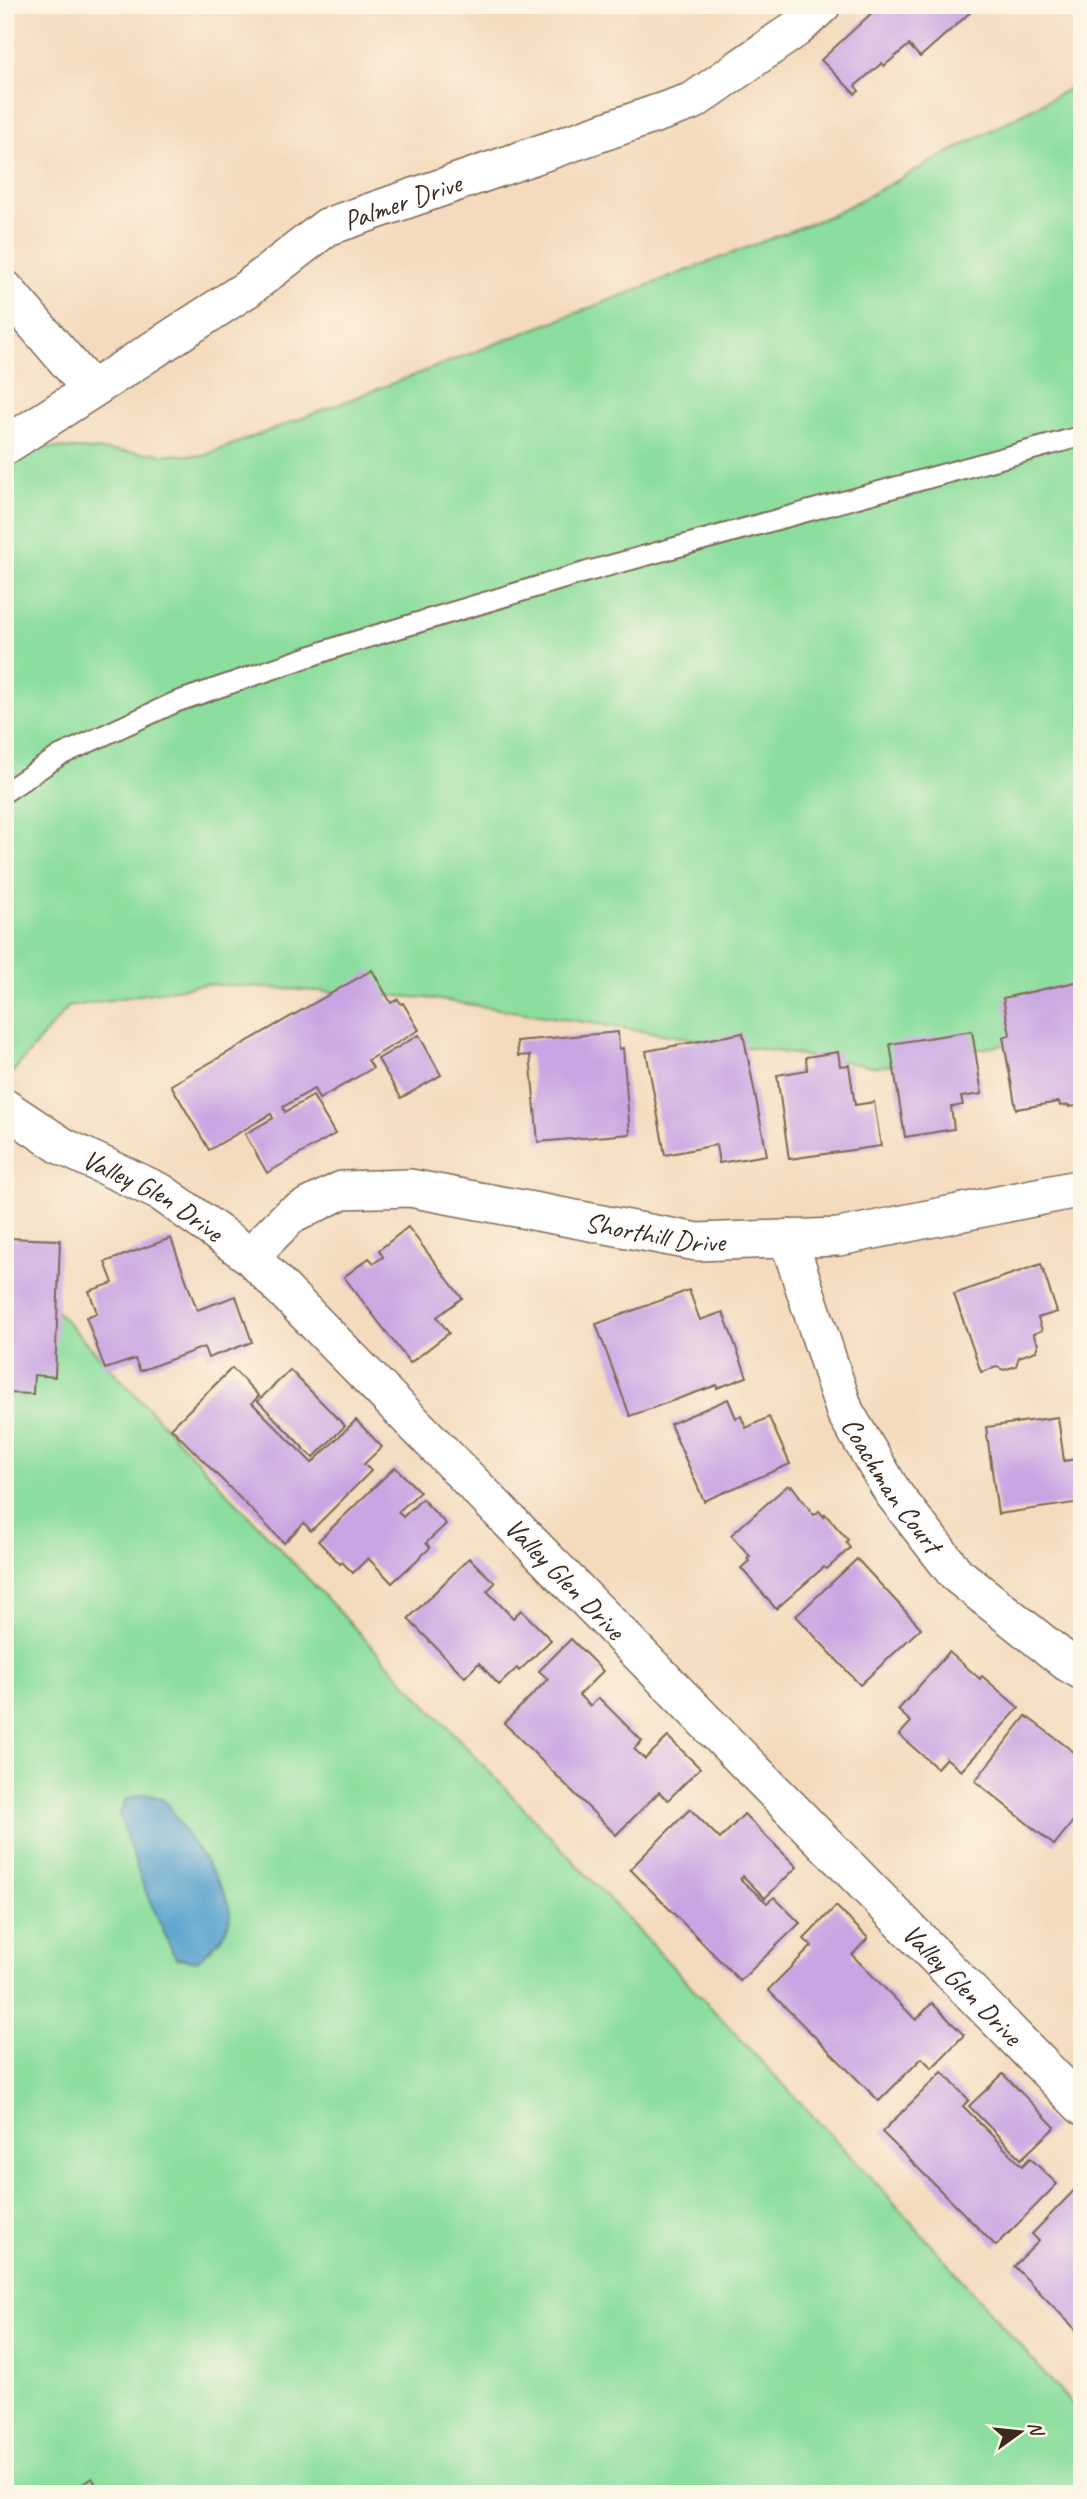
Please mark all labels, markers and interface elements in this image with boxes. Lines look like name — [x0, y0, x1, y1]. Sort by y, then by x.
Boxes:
street label: Palmer Drive — [339, 164, 467, 238]
street label: Valley Glen Drive — [77, 1141, 232, 1250]
street label: Shorthill Drive — [582, 1204, 727, 1261]
street label: Coachman Court — [834, 1411, 953, 1563]
street label: Valley Glen Drive — [498, 1510, 634, 1648]
street label: Valley Glen Drive — [895, 1916, 1031, 2054]
north arrow — [986, 2398, 1056, 2468]
text: N — [1022, 2419, 1049, 2440]

